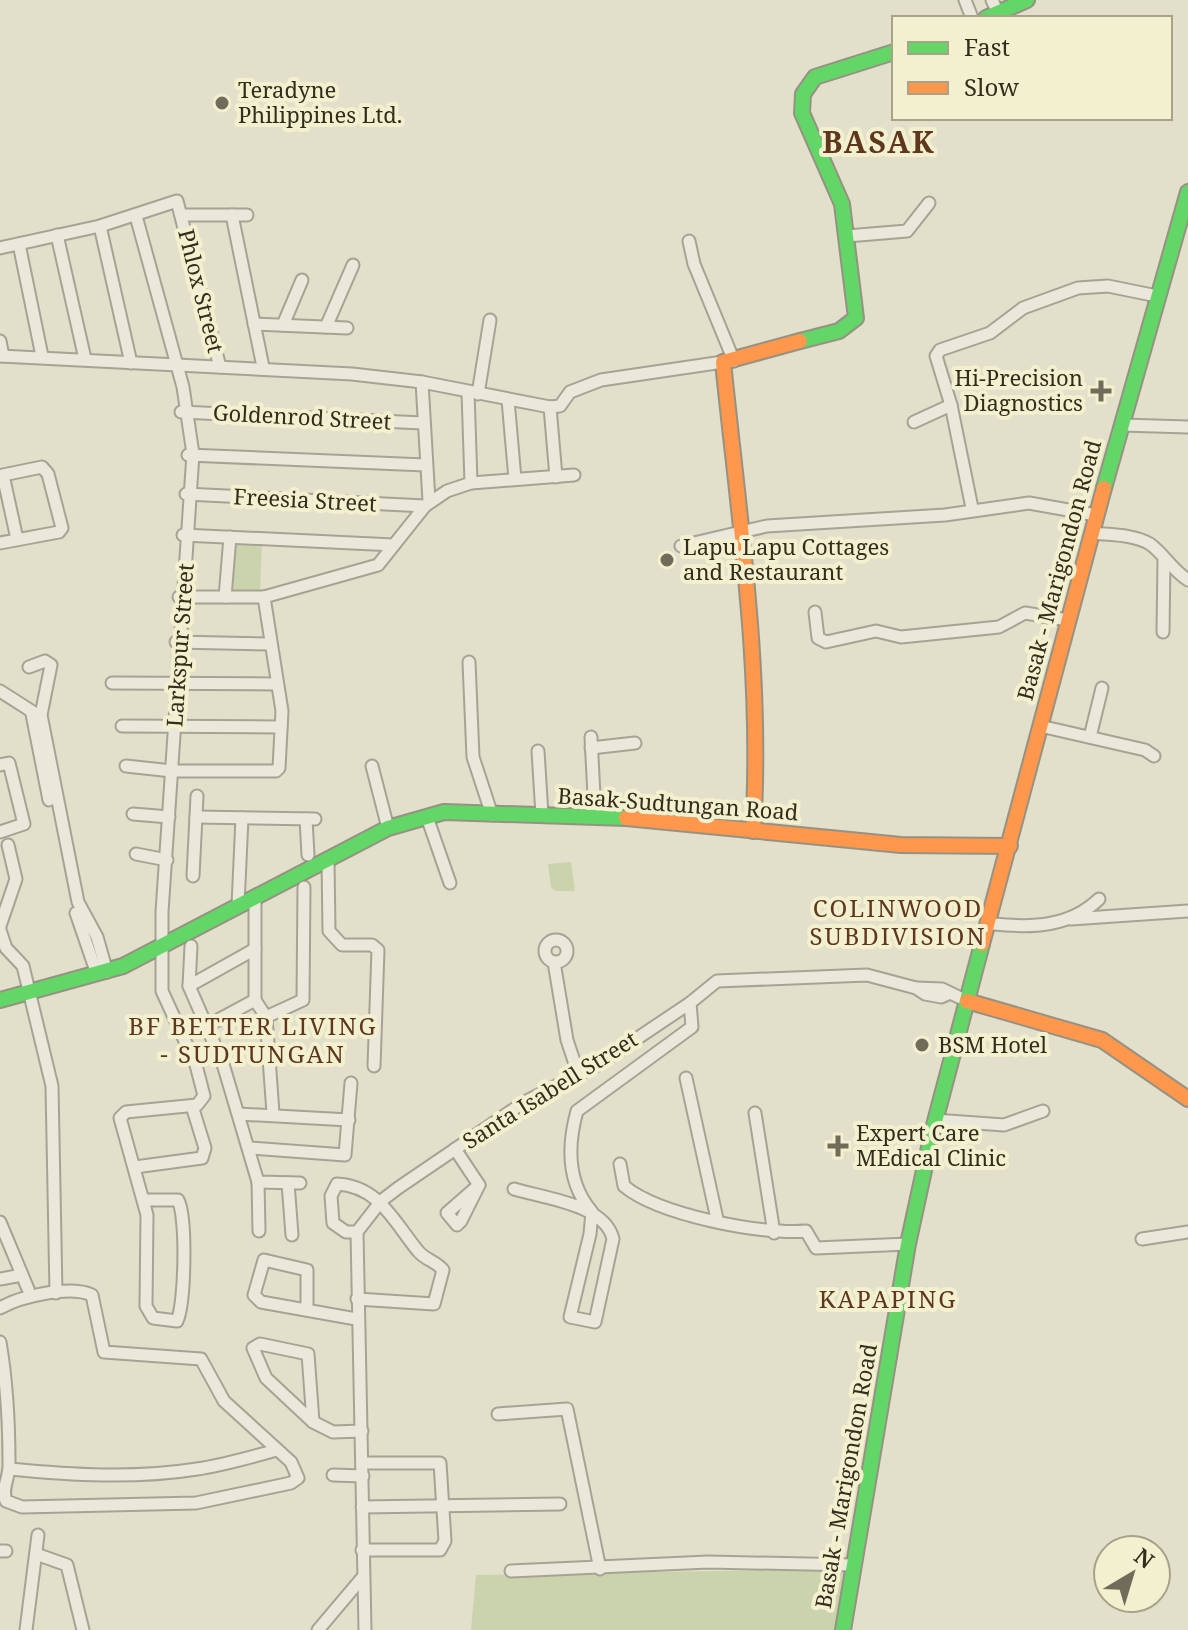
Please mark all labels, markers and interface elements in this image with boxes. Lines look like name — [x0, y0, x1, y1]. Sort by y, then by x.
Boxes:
legend — [892, 16, 1172, 120]
text: Fast — [964, 30, 1010, 63]
text: Slow — [964, 70, 1019, 103]
place label: Teradyne Philippines Ltd. — [238, 74, 402, 129]
marker: Teradyne Philippines Ltd. — [213, 94, 231, 112]
district label: BASAK — [822, 121, 936, 162]
street label: Phlox Street — [172, 226, 232, 356]
place label: Hi-Precision Diagnostics — [955, 362, 1083, 417]
marker: Hi-Precision Diagnostics — [1090, 380, 1112, 402]
street label: Goldenrod Street — [212, 396, 392, 436]
street label: Basak - Marigondon Road — [1009, 436, 1107, 703]
street label: Freesia Street — [233, 480, 378, 518]
place label: Lapu Lapu Cottages and Restaurant — [683, 531, 889, 586]
marker: Lapu Lapu Cottages and Restaurant — [658, 551, 676, 569]
street label: Larkspur Street — [158, 562, 200, 728]
street label: Basak-Sudtungan Road — [557, 780, 800, 826]
district label: COLINWOOD SUBDIVISION — [809, 891, 987, 952]
district label: BF BETTER LIVING - SUDTUNGAN — [128, 1009, 378, 1070]
street label: Santa Isabell Street — [456, 1023, 643, 1155]
place label: BSM Hotel — [938, 1029, 1047, 1059]
marker: BSM Hotel — [913, 1036, 931, 1054]
place label: Expert Care MEdical Clinic — [856, 1117, 1006, 1172]
marker: Expert Care MEdical Clinic — [827, 1135, 849, 1157]
district label: KAPAPING — [819, 1282, 957, 1315]
street label: Basak - Marigondon Road — [807, 1341, 883, 1611]
north arrow — [1092, 1534, 1172, 1614]
text: N — [1129, 1540, 1161, 1575]

